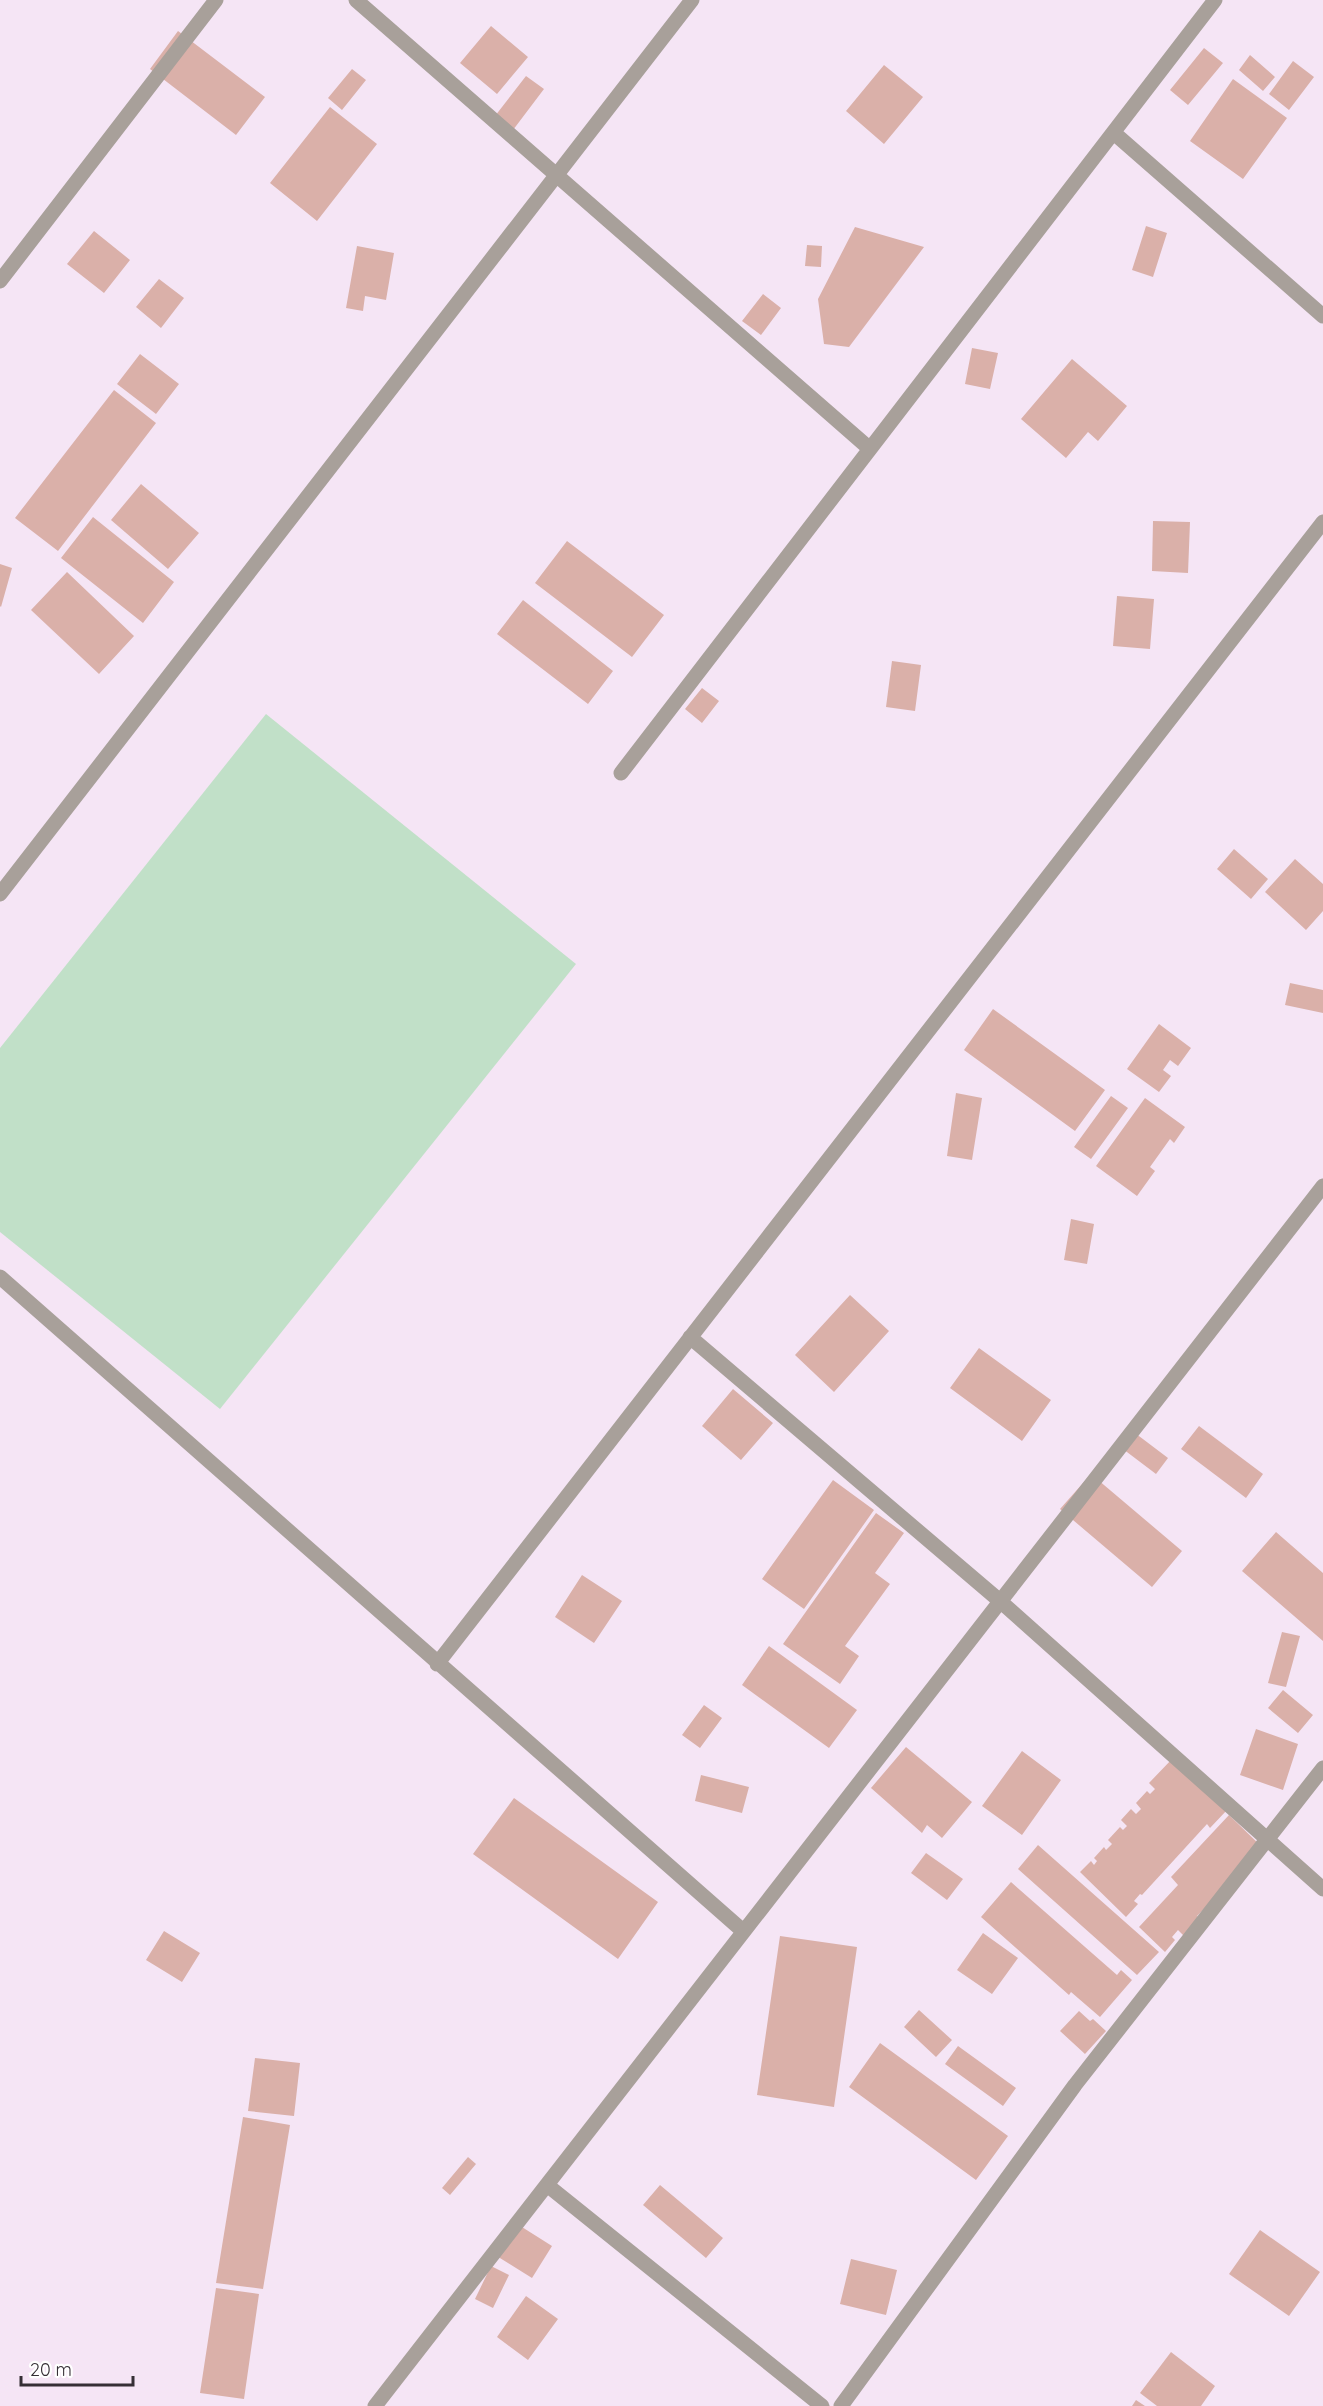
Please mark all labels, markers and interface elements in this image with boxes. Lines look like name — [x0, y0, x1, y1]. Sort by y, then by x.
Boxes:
scale bar — [21, 2349, 134, 2387]
text: 20 m — [30, 2358, 72, 2381]

